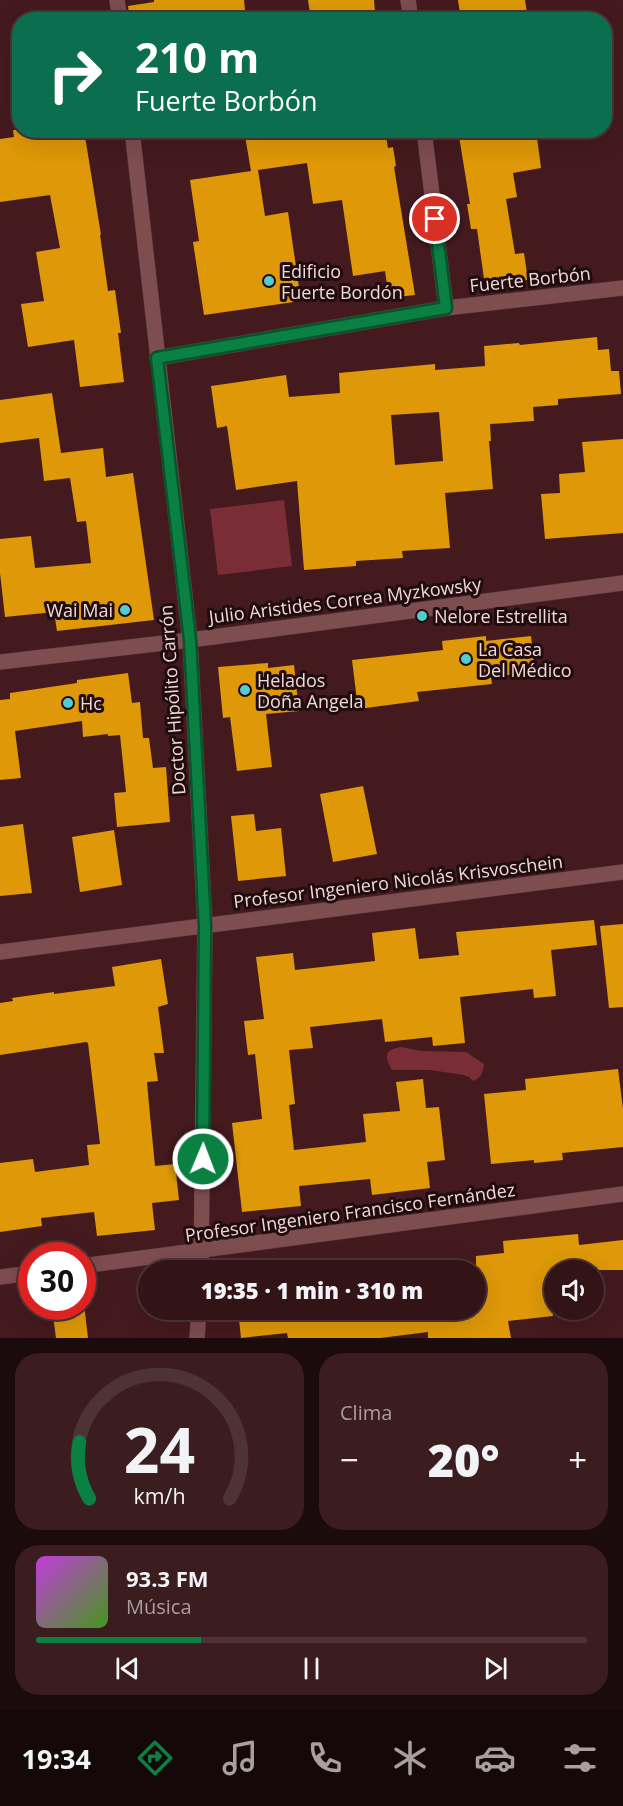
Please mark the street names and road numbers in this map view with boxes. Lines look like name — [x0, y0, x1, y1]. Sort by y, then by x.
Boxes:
street label: Fuerte Borbón — [468, 261, 592, 297]
street label: Julio Aristides Correa Myzkowsky — [205, 571, 484, 629]
street label: Doctor Hipólito Carrón — [153, 604, 191, 796]
street label: Profesor Ingeniero Nicolás Krisvoschein — [232, 849, 564, 913]
street label: Profesor Ingeniero Francisco Fernández — [183, 1177, 517, 1247]

